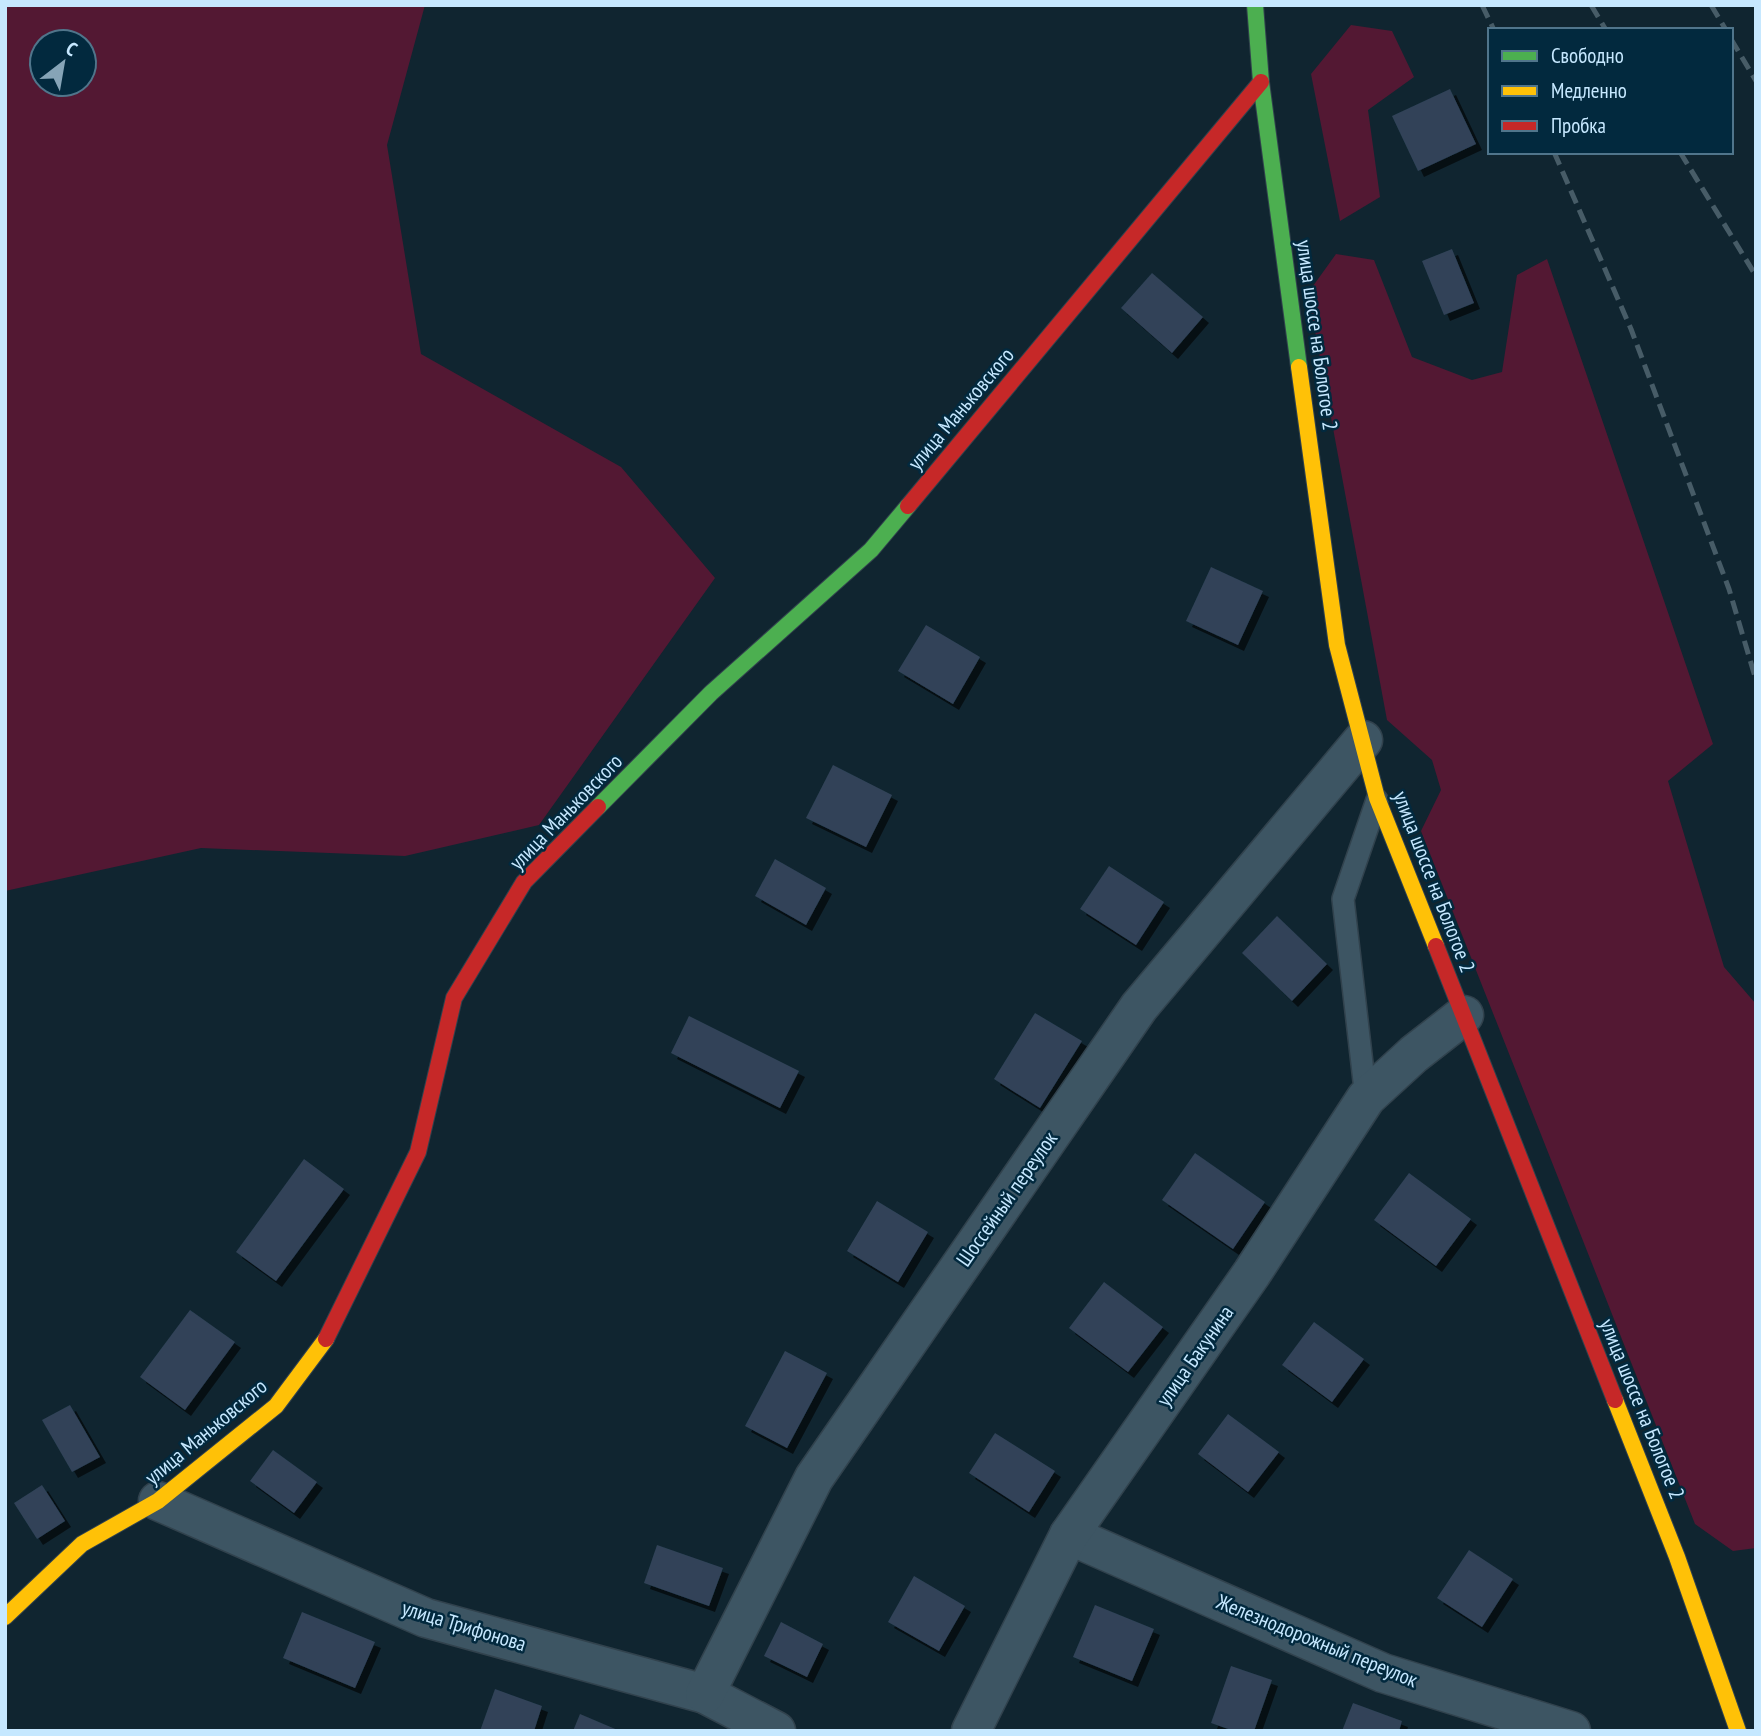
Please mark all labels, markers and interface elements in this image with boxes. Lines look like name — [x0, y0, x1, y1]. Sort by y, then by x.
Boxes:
north arrow — [28, 28, 98, 98]
legend — [1488, 28, 1733, 154]
text: С — [62, 36, 82, 61]
text: Свободно — [1551, 42, 1624, 69]
text: Медленно — [1551, 77, 1627, 104]
text: Пробка — [1551, 112, 1606, 139]
street label: улица шоссе на Бологое 2 — [1291, 238, 1344, 432]
street label: улица Маньковского — [902, 342, 1020, 475]
street label: улица Маньковского — [503, 748, 628, 875]
street label: улица шоссе на Бологое 2 — [1387, 787, 1481, 976]
street label: Шоссейный переулок — [950, 1126, 1063, 1271]
street label: улица Бакунина — [1150, 1300, 1239, 1411]
street label: улица шоссе на Бологое 2 — [1594, 1315, 1691, 1503]
street label: улица Маньковского — [139, 1373, 272, 1491]
street label: Железнодорожный переулок — [1212, 1587, 1422, 1693]
street label: улица Трифонова — [399, 1594, 530, 1657]

